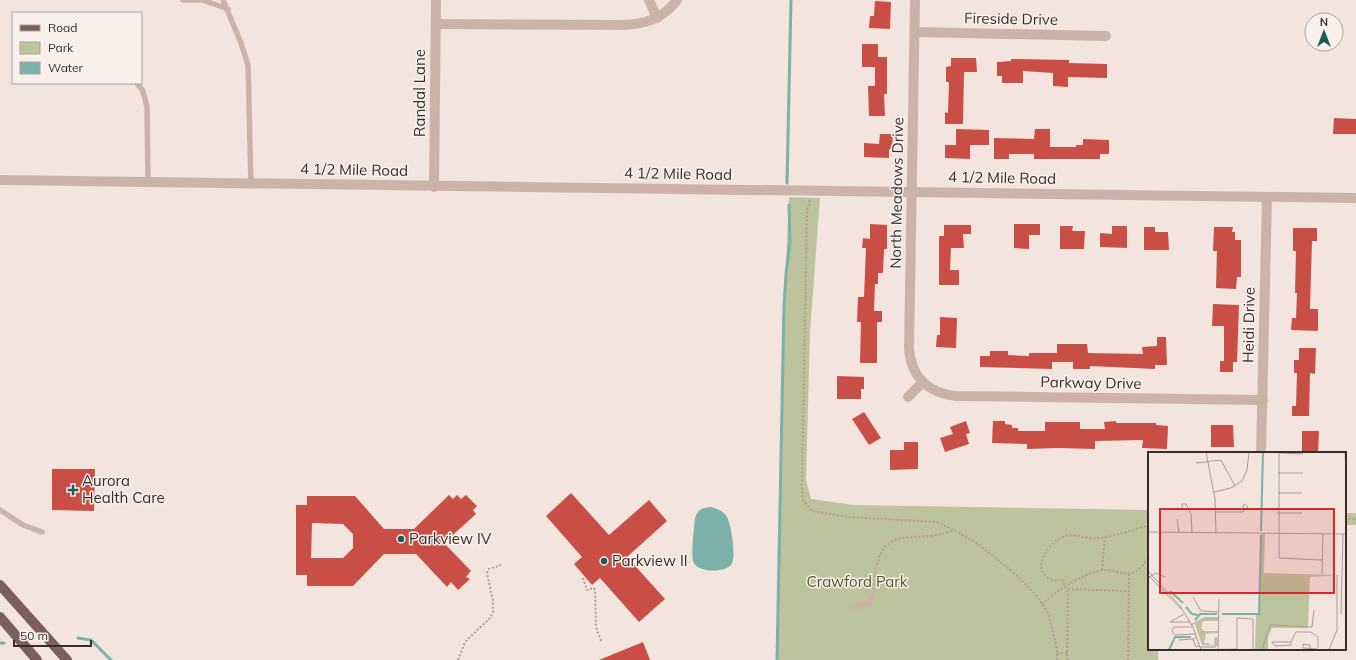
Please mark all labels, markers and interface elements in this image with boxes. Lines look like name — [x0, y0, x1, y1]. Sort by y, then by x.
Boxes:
street label: Fireside Drive — [964, 8, 1058, 29]
legend — [12, 12, 142, 84]
north arrow — [1304, 12, 1344, 52]
text: N — [1320, 15, 1328, 29]
text: Road — [48, 20, 77, 35]
text: Park — [48, 40, 74, 55]
street label: Randal Lane — [410, 49, 429, 137]
text: Water — [48, 60, 84, 75]
street label: North Meadows Drive — [886, 117, 907, 269]
street label: 4 1/2 Mile Road — [300, 159, 408, 180]
street label: 4 1/2 Mile Road — [624, 163, 732, 184]
street label: 4 1/2 Mile Road — [948, 167, 1056, 188]
street label: Heidi Drive — [1238, 287, 1259, 363]
street label: Parkway Drive — [1040, 372, 1142, 393]
inset map — [1148, 452, 1346, 650]
place label: Aurora Health Care — [82, 471, 165, 507]
marker: Aurora Health Care — [67, 484, 79, 496]
place label: Parkview IV — [409, 529, 492, 548]
marker: Parkview IV — [396, 534, 406, 544]
place label: Parkview II — [612, 551, 688, 570]
marker: Parkview II — [599, 556, 609, 566]
park label: Crawford Park — [807, 572, 908, 591]
scale bar — [14, 622, 91, 648]
text: 50 m — [20, 628, 48, 643]

